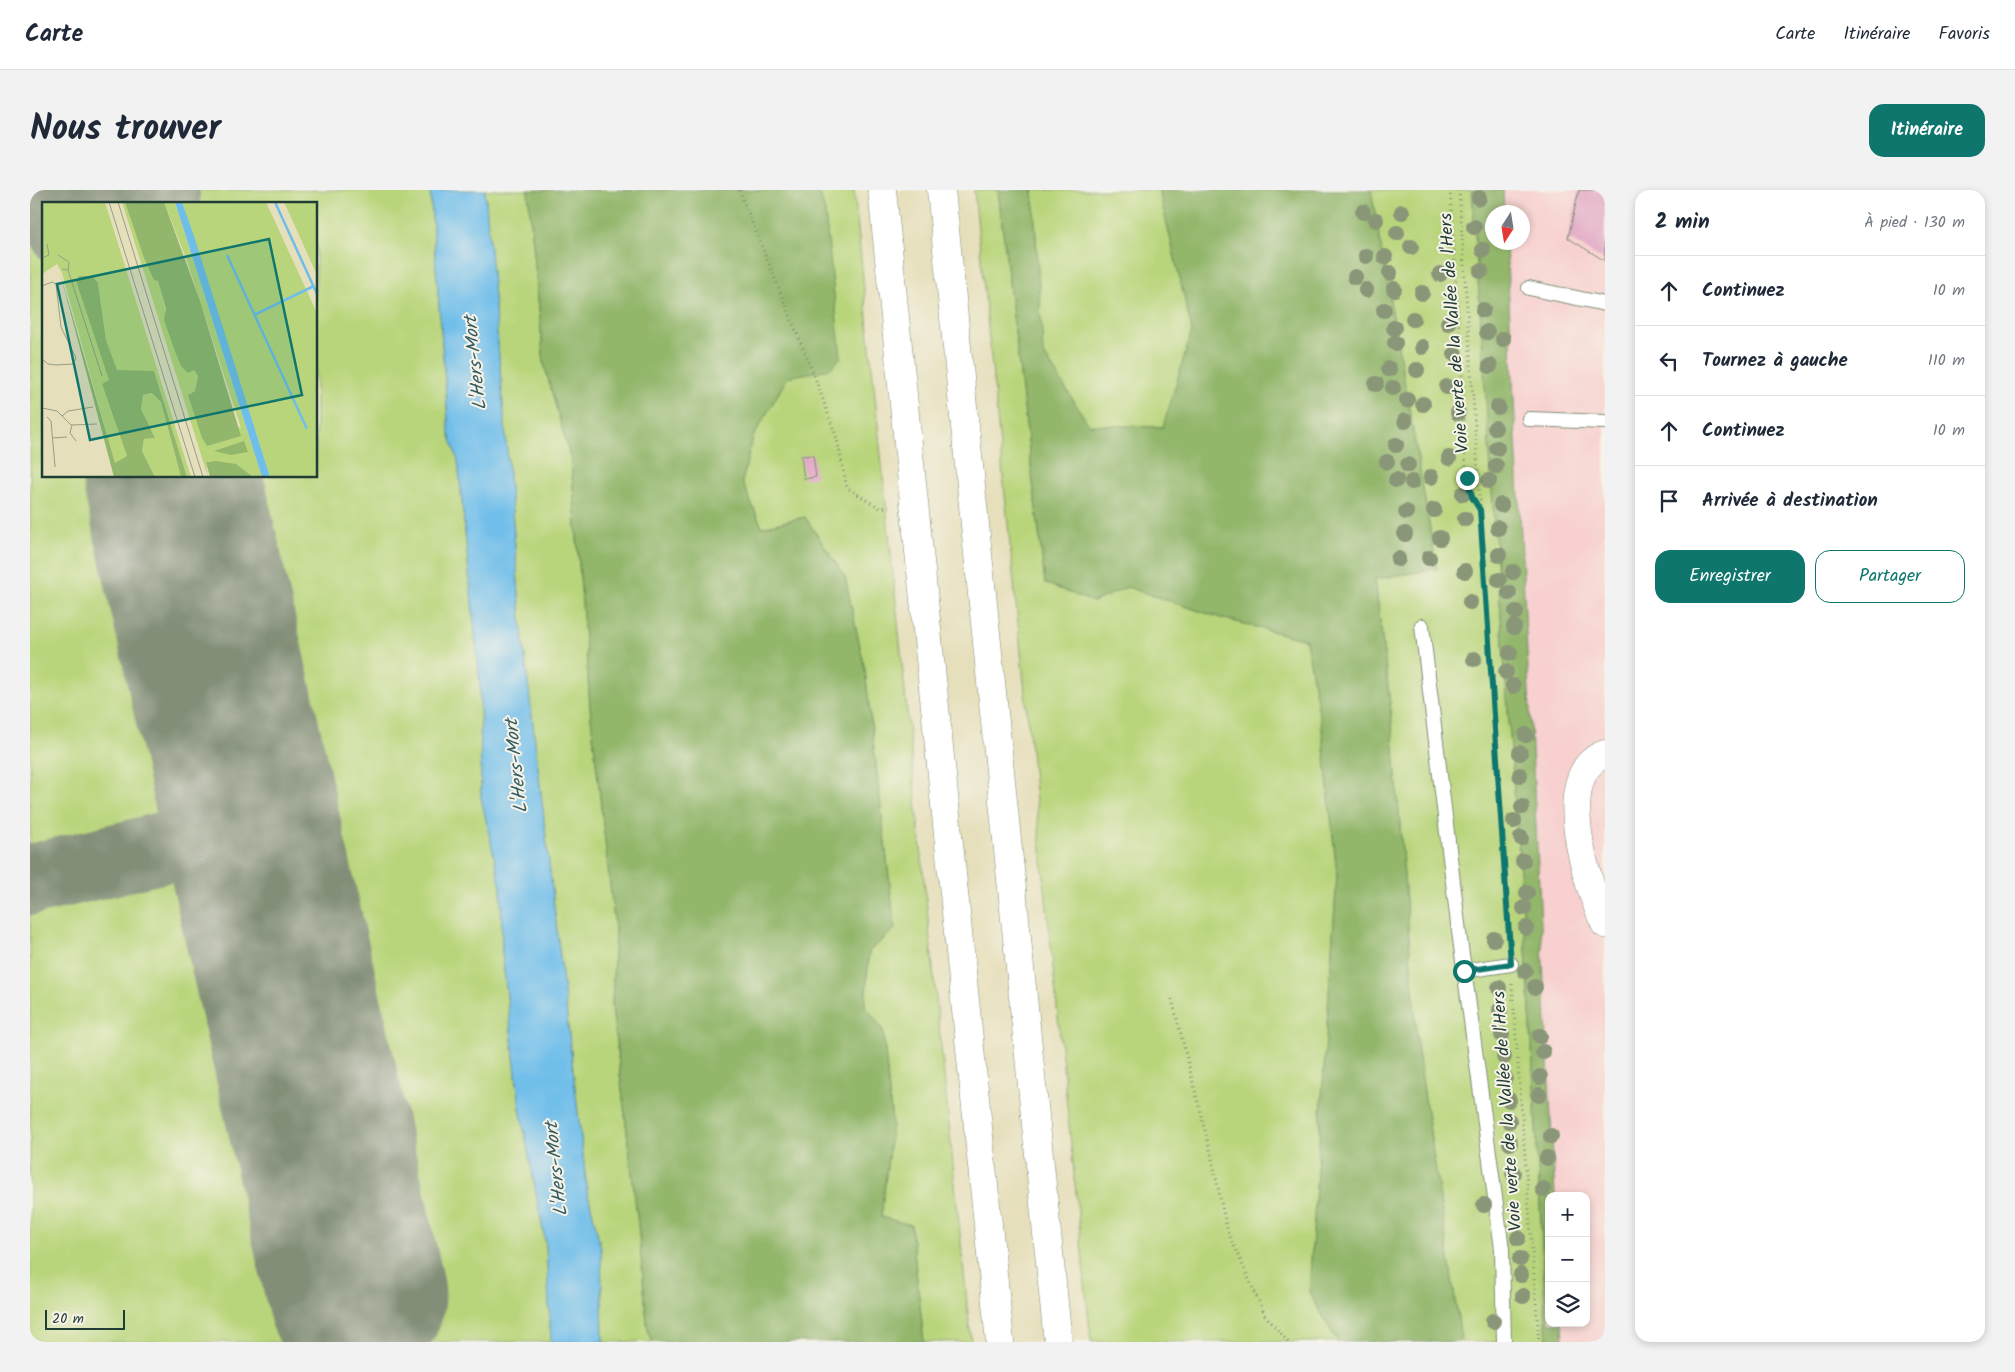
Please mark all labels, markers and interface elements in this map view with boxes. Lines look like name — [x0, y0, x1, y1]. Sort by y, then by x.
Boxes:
text: Carte — [25, 15, 83, 54]
text: Carte — [1775, 20, 1815, 49]
text: Itinéraire — [1843, 20, 1910, 49]
text: Favoris — [1938, 20, 1990, 49]
text: Nous trouver — [30, 102, 221, 158]
button: Itinéraire — [1869, 104, 1985, 157]
inset map — [42, 202, 318, 478]
north arrow — [1485, 205, 1530, 250]
text: 2 min — [1655, 206, 1710, 239]
text: À pied · 130 m — [1864, 210, 1965, 235]
street label: Voie verte de la Vallée de l'Hers — [1432, 212, 1478, 454]
text: Continuez — [1702, 276, 1785, 306]
icon: ahead — [1655, 277, 1683, 305]
text: 10 m — [1933, 278, 1965, 303]
water label: L'Hers-Mort — [456, 312, 496, 412]
text: Tournez à gauche — [1702, 346, 1848, 376]
icon: left — [1655, 347, 1683, 375]
text: 110 m — [1928, 348, 1965, 373]
text: Continuez — [1702, 416, 1785, 446]
icon: ahead — [1655, 417, 1683, 445]
text: 10 m — [1933, 418, 1965, 443]
route end — [1456, 467, 1479, 490]
text: Arrivée à destination — [1702, 486, 1878, 516]
icon: arrive — [1655, 487, 1683, 515]
button: Enregistrer — [1655, 550, 1805, 603]
button: Partager — [1815, 550, 1965, 603]
water label: L'Hers-Mort — [497, 715, 537, 815]
route start — [1453, 960, 1476, 983]
street label: Voie verte de la Vallée de l'Hers — [1485, 990, 1531, 1232]
water label: L'Hers-Mort — [537, 1118, 577, 1218]
map controls — [1545, 1192, 1590, 1327]
button: + — [1545, 1192, 1590, 1237]
button: − — [1545, 1237, 1590, 1282]
button: layers — [1545, 1282, 1590, 1327]
scale bar — [45, 1307, 125, 1330]
text: 20 m — [52, 1308, 84, 1330]

